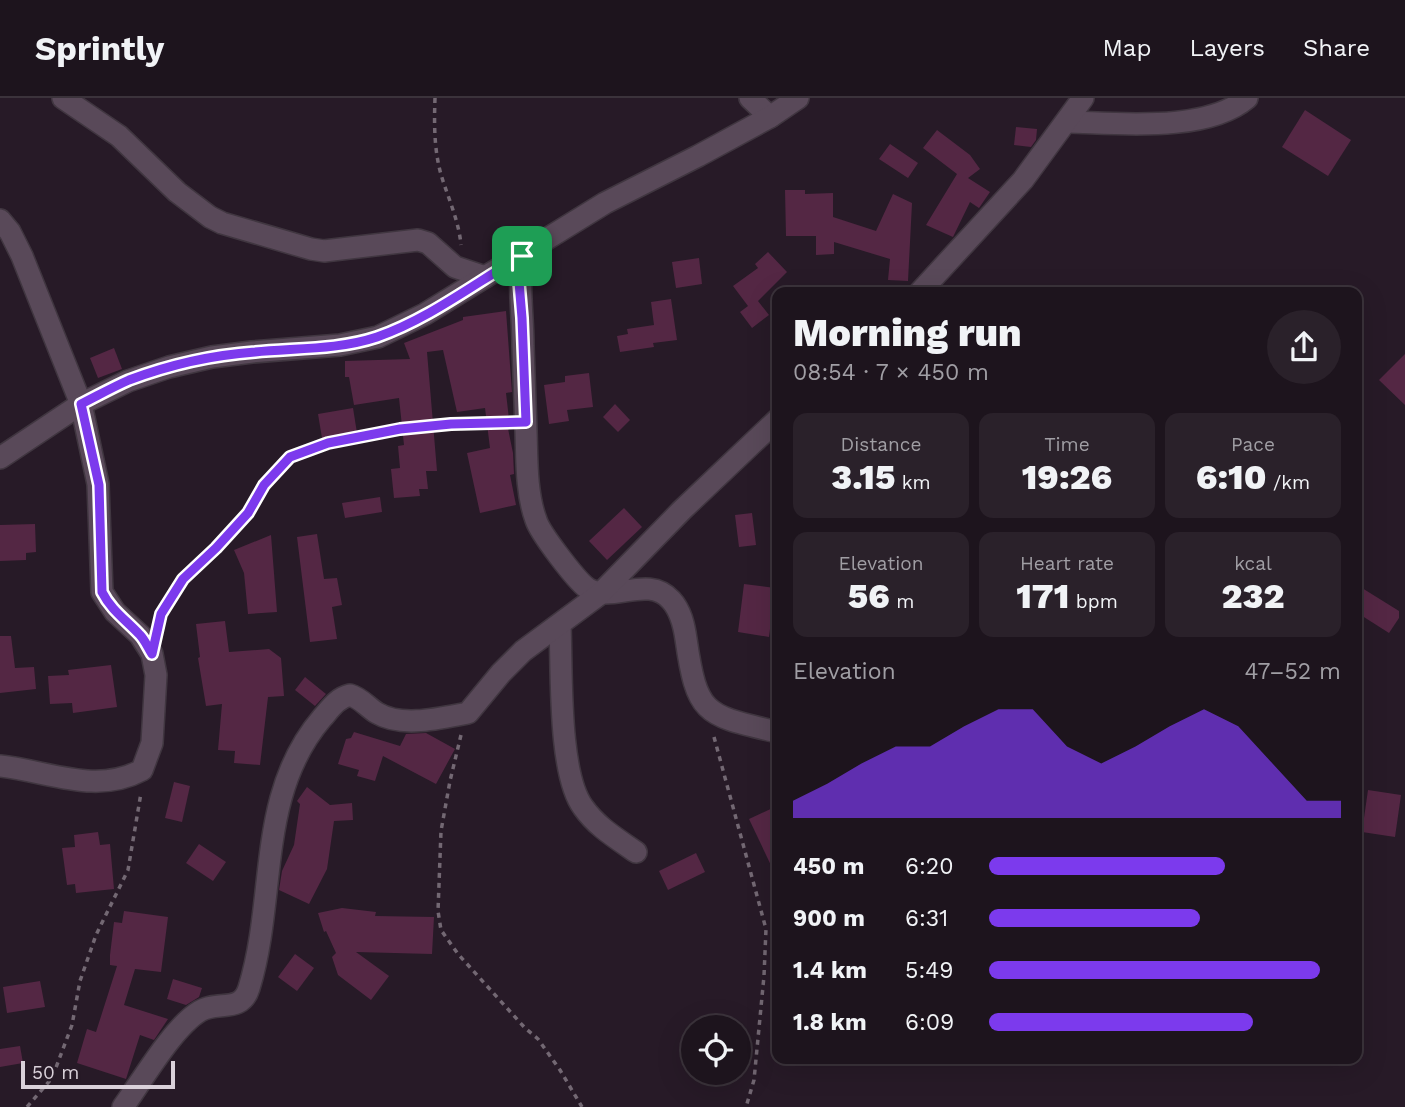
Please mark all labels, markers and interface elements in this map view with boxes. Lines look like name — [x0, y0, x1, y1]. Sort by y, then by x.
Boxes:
text: Sprintly — [35, 29, 164, 68]
text: Map — [1103, 34, 1151, 62]
text: Layers — [1189, 34, 1265, 62]
text: Share — [1303, 34, 1370, 62]
pin — [492, 226, 552, 286]
icon: arrive — [503, 237, 541, 275]
button: share — [1267, 310, 1341, 384]
text: Morning run — [793, 311, 1022, 355]
text: 08:54 · 7 × 450 m — [793, 359, 989, 386]
text: Distance — [841, 433, 921, 456]
text: Time — [1044, 433, 1090, 456]
text: Pace — [1231, 433, 1275, 456]
text: 3.15 — [831, 456, 895, 498]
text: 19:26 — [1022, 456, 1112, 498]
text: 6:10 — [1196, 456, 1267, 498]
text: km — [895, 471, 931, 494]
text: /km — [1267, 471, 1310, 494]
text: Elevation — [839, 552, 923, 575]
text: Heart rate — [1020, 552, 1114, 575]
text: kcal — [1234, 552, 1272, 575]
text: 56 — [848, 575, 890, 617]
text: 171 — [1016, 575, 1069, 617]
text: 232 — [1222, 575, 1284, 617]
text: m — [890, 590, 914, 613]
text: bpm — [1069, 590, 1118, 613]
text: Elevation — [793, 658, 896, 685]
text: 47–52 m — [1245, 658, 1341, 685]
text: 450 m — [793, 853, 864, 880]
text: 6:20 — [905, 853, 954, 880]
text: 900 m — [793, 905, 865, 932]
text: 6:31 — [905, 905, 948, 932]
text: 1.4 km — [793, 957, 867, 984]
text: 5:49 — [905, 957, 953, 984]
text: 1.8 km — [793, 1009, 867, 1036]
text: 6:09 — [905, 1009, 954, 1036]
map controls — [681, 1015, 751, 1085]
button: locate — [681, 1015, 751, 1085]
scale bar — [21, 1058, 175, 1090]
text: 50 m — [32, 1061, 79, 1084]

